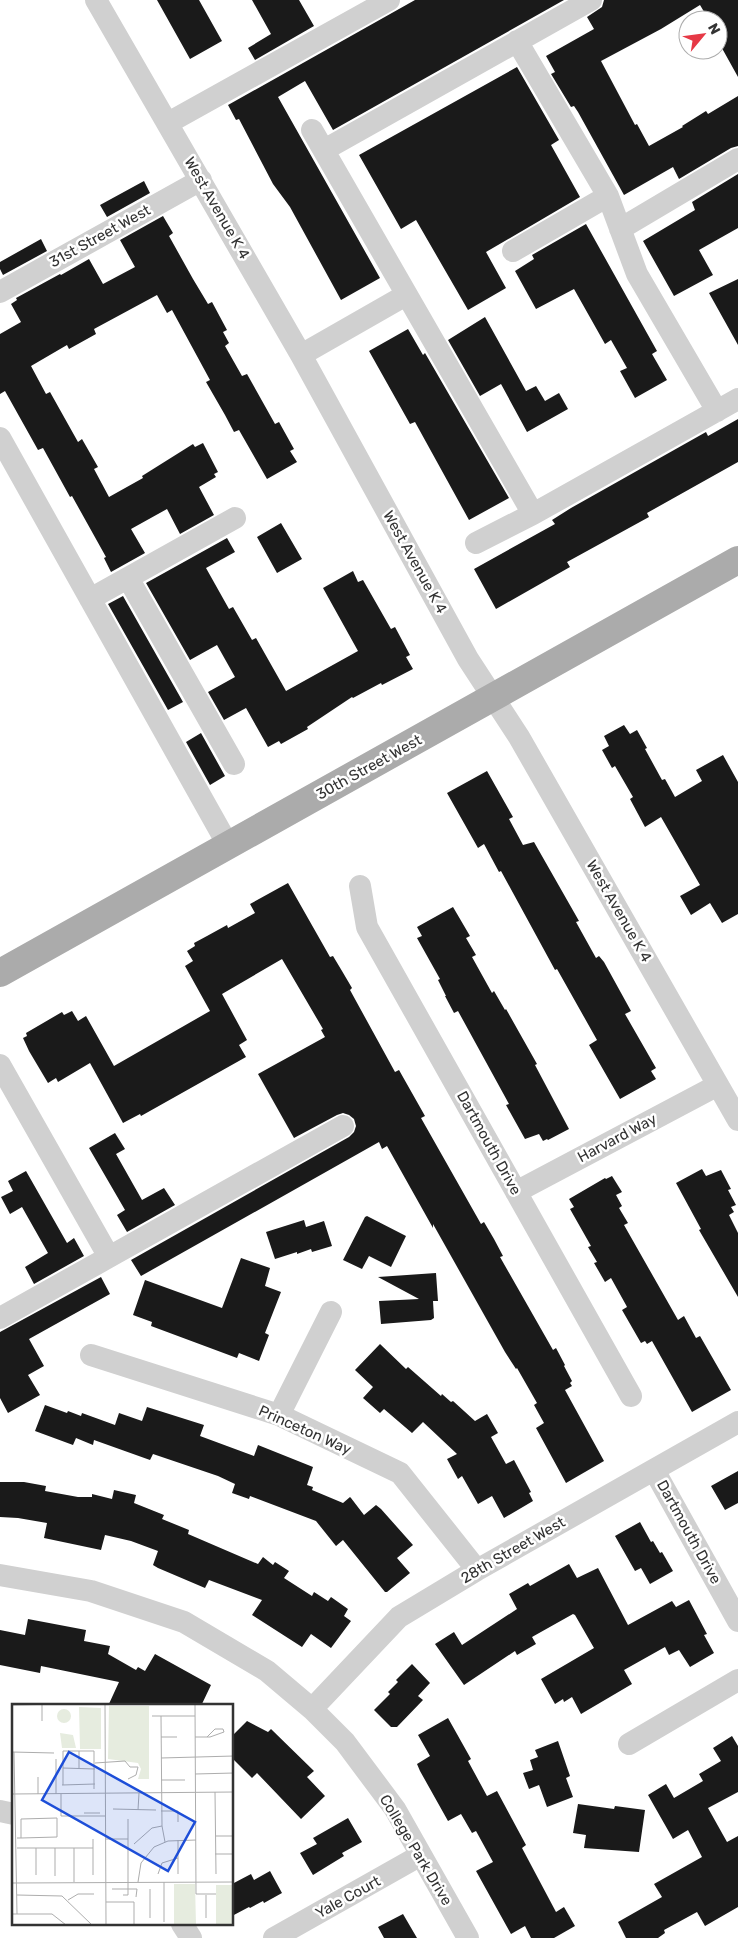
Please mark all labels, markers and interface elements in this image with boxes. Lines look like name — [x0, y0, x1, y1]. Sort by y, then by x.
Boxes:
north arrow — [678, 10, 728, 60]
text: N — [704, 20, 724, 37]
street label: West Avenue K 4 — [180, 154, 254, 262]
street label: 31st Street West — [46, 201, 154, 271]
street label: West Avenue K 4 — [379, 507, 451, 617]
street label: 30th Street West — [313, 731, 425, 803]
street label: West Avenue K 4 — [582, 857, 656, 965]
street label: Dartmouth Drive — [453, 1088, 525, 1198]
street label: Harvard Way — [574, 1110, 660, 1166]
street label: Princeton Way — [256, 1401, 354, 1459]
street label: Dartmouth Drive — [653, 1477, 725, 1587]
street label: 28th Street West — [458, 1513, 568, 1587]
inset map — [12, 1704, 234, 1926]
street label: College Park Drive — [376, 1791, 456, 1909]
street label: Yale Court — [312, 1872, 384, 1922]

